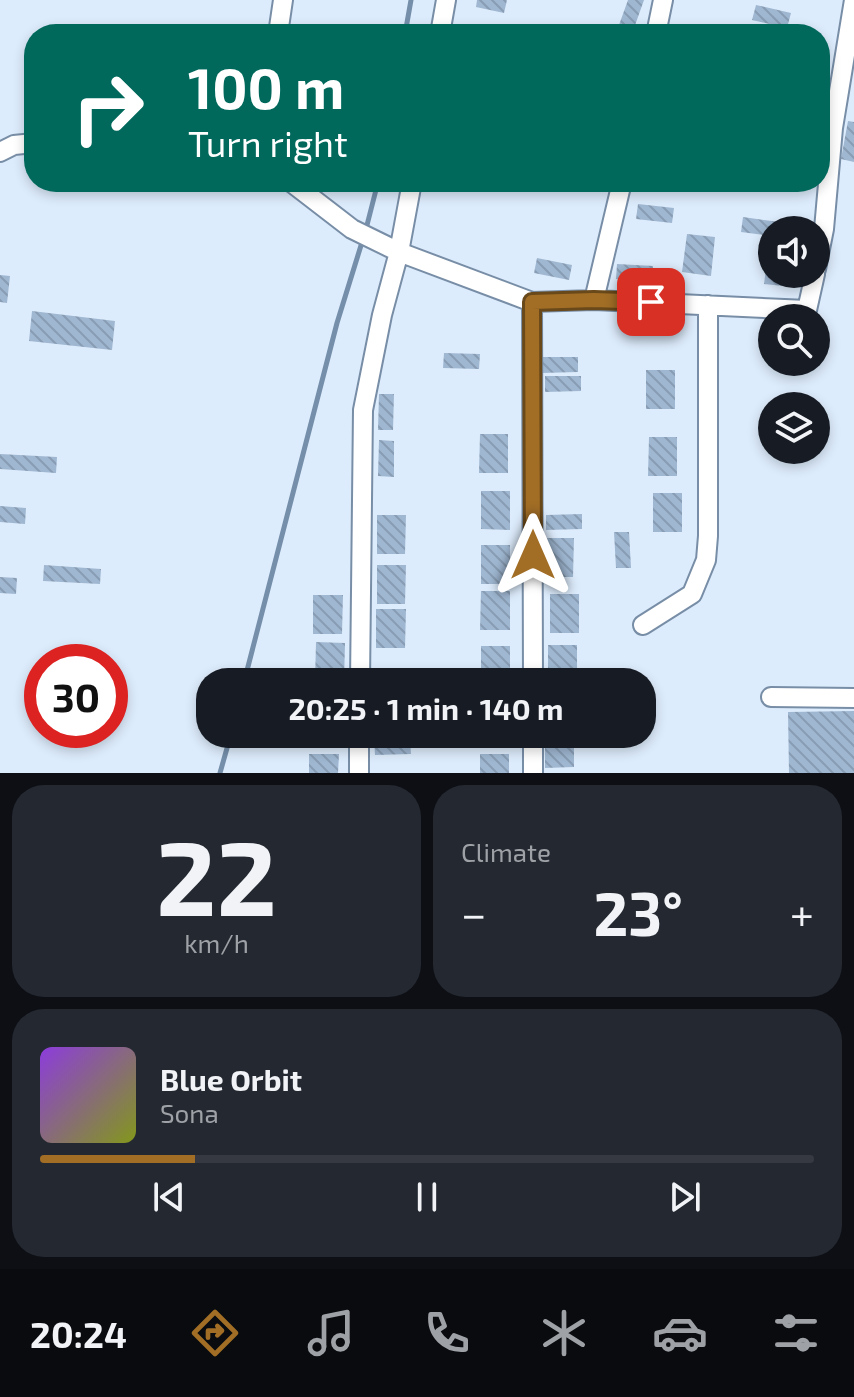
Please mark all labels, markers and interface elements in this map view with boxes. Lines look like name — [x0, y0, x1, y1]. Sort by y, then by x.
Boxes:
text: 100 m — [188, 53, 344, 120]
icon: right — [56, 56, 160, 160]
text: Turn right — [188, 121, 348, 164]
map controls — [758, 216, 830, 464]
button: sound — [758, 216, 830, 288]
pin — [617, 268, 685, 336]
icon: arrive — [629, 280, 673, 324]
button: search — [758, 304, 830, 376]
button: layers — [758, 392, 830, 464]
position arrow — [491, 513, 575, 597]
speed limit sign: 30 — [24, 644, 128, 748]
text: 20:25 · 1 min · 140 m — [288, 690, 564, 726]
text: 22 — [156, 812, 277, 937]
text: Climate — [461, 836, 551, 867]
text: 23° — [593, 876, 683, 948]
text: − — [461, 886, 487, 939]
text: + — [790, 886, 814, 939]
text: km/h — [184, 927, 249, 958]
text: Blue Orbit — [160, 1061, 302, 1097]
text: Sona — [160, 1097, 219, 1128]
icon: previous — [147, 1175, 191, 1219]
icon: pause — [405, 1175, 449, 1219]
icon: next — [663, 1175, 707, 1219]
icon: directions — [187, 1305, 243, 1361]
icon: music — [303, 1305, 359, 1361]
icon: phone — [419, 1305, 475, 1361]
icon: climate — [536, 1305, 592, 1361]
icon: car — [652, 1305, 708, 1361]
icon: filters — [768, 1305, 824, 1361]
text: 20:24 — [30, 1312, 127, 1355]

